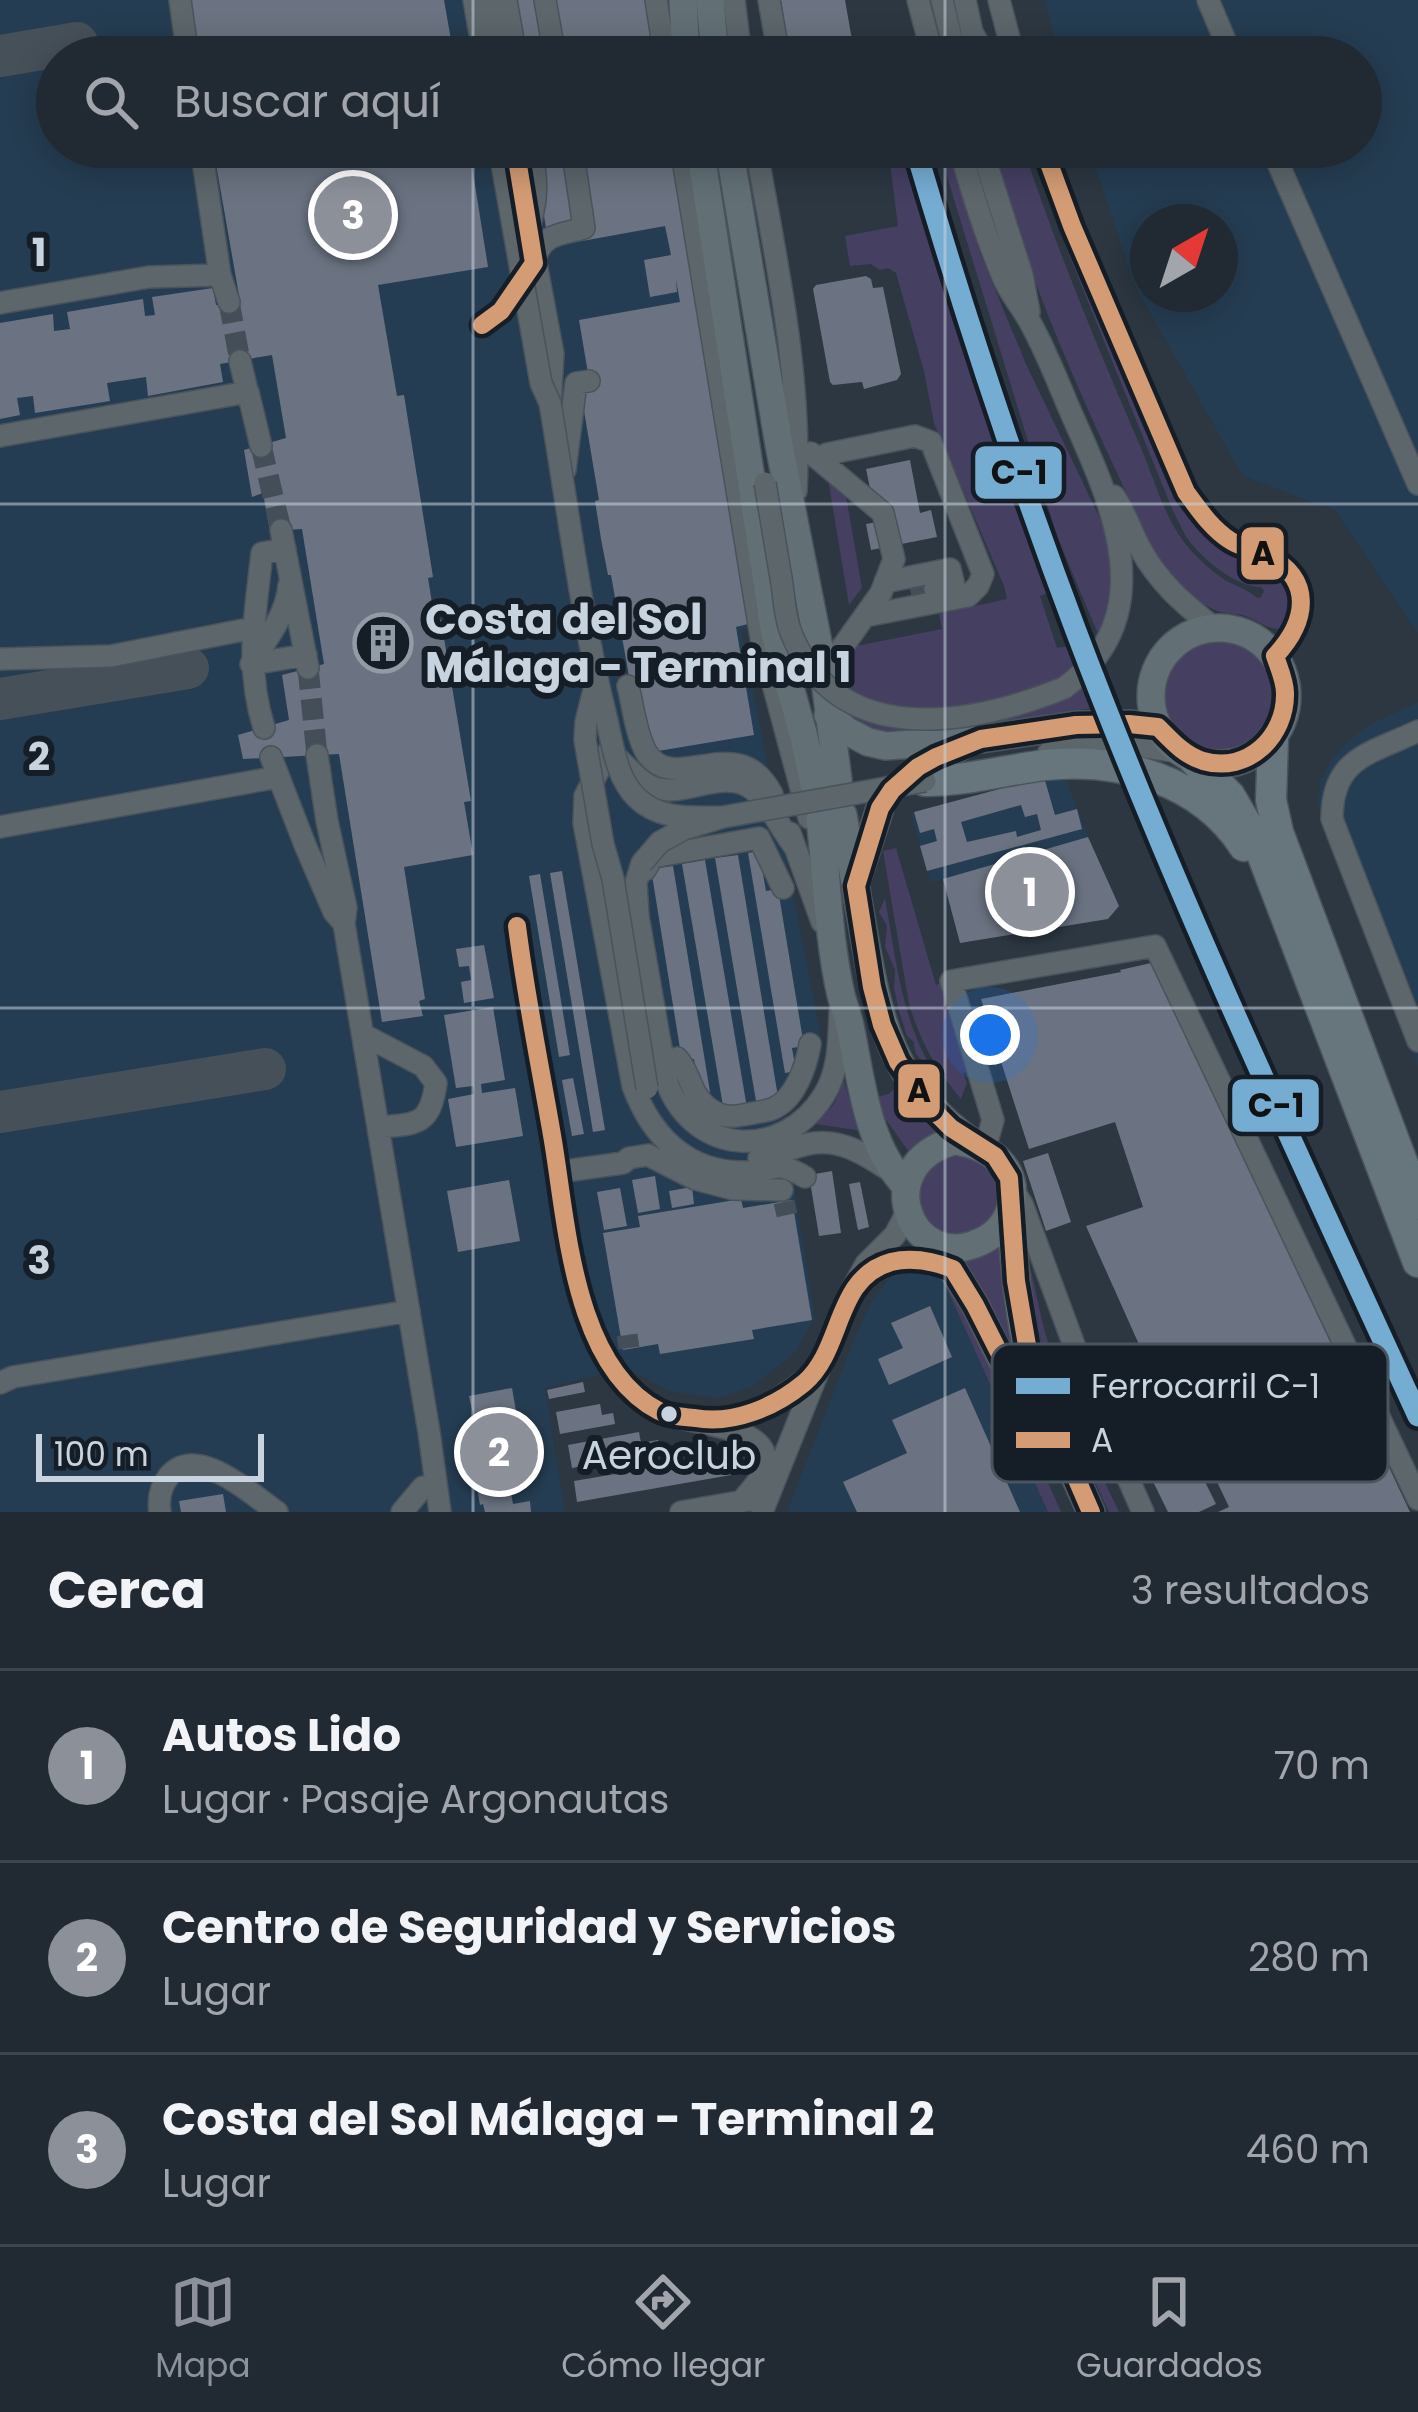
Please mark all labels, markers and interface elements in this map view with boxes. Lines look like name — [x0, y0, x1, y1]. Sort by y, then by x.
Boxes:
search box — [36, 36, 1382, 168]
icon: search — [78, 69, 144, 135]
text: Buscar aquí — [174, 70, 441, 133]
pin: 3 — [314, 170, 392, 260]
north arrow — [1130, 204, 1238, 312]
text: 1 — [32, 225, 46, 280]
line badge: C-1 — [973, 444, 1064, 501]
text: C-1 — [991, 449, 1047, 496]
line badge: A — [1239, 525, 1286, 582]
text: A — [1251, 530, 1275, 577]
place label: Costa del Sol Málaga - Terminal 1 — [425, 590, 852, 697]
building icon: Costa del Sol Málaga - Terminal 1 — [352, 612, 414, 674]
text: 2 — [28, 729, 50, 784]
pin: 1 — [991, 847, 1069, 937]
your location — [960, 1005, 1020, 1065]
line badge: A — [896, 1062, 942, 1120]
text: A — [907, 1067, 931, 1114]
line badge: C-1 — [1230, 1077, 1321, 1134]
text: C-1 — [1248, 1082, 1304, 1129]
text: 3 — [27, 1233, 51, 1288]
legend — [992, 1344, 1388, 1482]
text: Ferrocarril C-1 — [1091, 1363, 1320, 1410]
marker: Aeroclub — [658, 1403, 680, 1425]
pin: 2 — [460, 1407, 538, 1497]
text: A — [1091, 1417, 1113, 1464]
scale bar — [36, 1428, 264, 1481]
place label: Aeroclub — [582, 1428, 756, 1483]
text: 100 m — [54, 1431, 149, 1478]
text: Cerca — [48, 1554, 206, 1626]
text: 3 resultados — [1131, 1563, 1370, 1618]
text: Autos Lido — [162, 1704, 401, 1767]
text: 1 — [80, 1738, 94, 1793]
text: 70 m — [1274, 1738, 1370, 1793]
text: Lugar · Pasaje Argonautas — [162, 1772, 669, 1827]
text: Centro de Seguridad y Servicios — [162, 1896, 896, 1959]
text: 2 — [76, 1930, 98, 1985]
text: 280 m — [1248, 1930, 1370, 1985]
text: Lugar — [162, 1964, 271, 2019]
text: Costa del Sol Málaga - Terminal 2 — [162, 2088, 935, 2151]
text: 3 — [75, 2122, 99, 2177]
text: 460 m — [1246, 2122, 1370, 2177]
text: Lugar — [162, 2156, 271, 2211]
tab: Mapa — [155, 2269, 251, 2391]
tab: Cómo llegar — [561, 2269, 765, 2391]
tab: Guardados — [1076, 2269, 1263, 2391]

